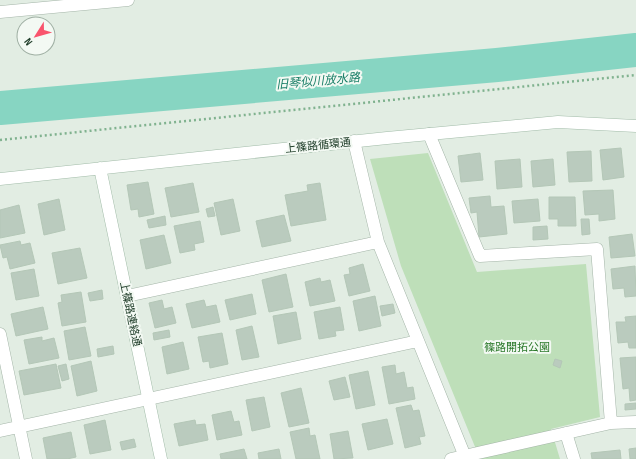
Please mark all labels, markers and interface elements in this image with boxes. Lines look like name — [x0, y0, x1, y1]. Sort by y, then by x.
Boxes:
north arrow — [16, 16, 56, 56]
text: N — [21, 35, 35, 48]
water label: 旧琴似川放水路 — [276, 70, 362, 93]
street label: 上篠路循環通 — [285, 136, 352, 155]
street label: 上篠路連絡通 — [117, 280, 144, 348]
park label: 篠路開拓公園 — [484, 341, 550, 354]

